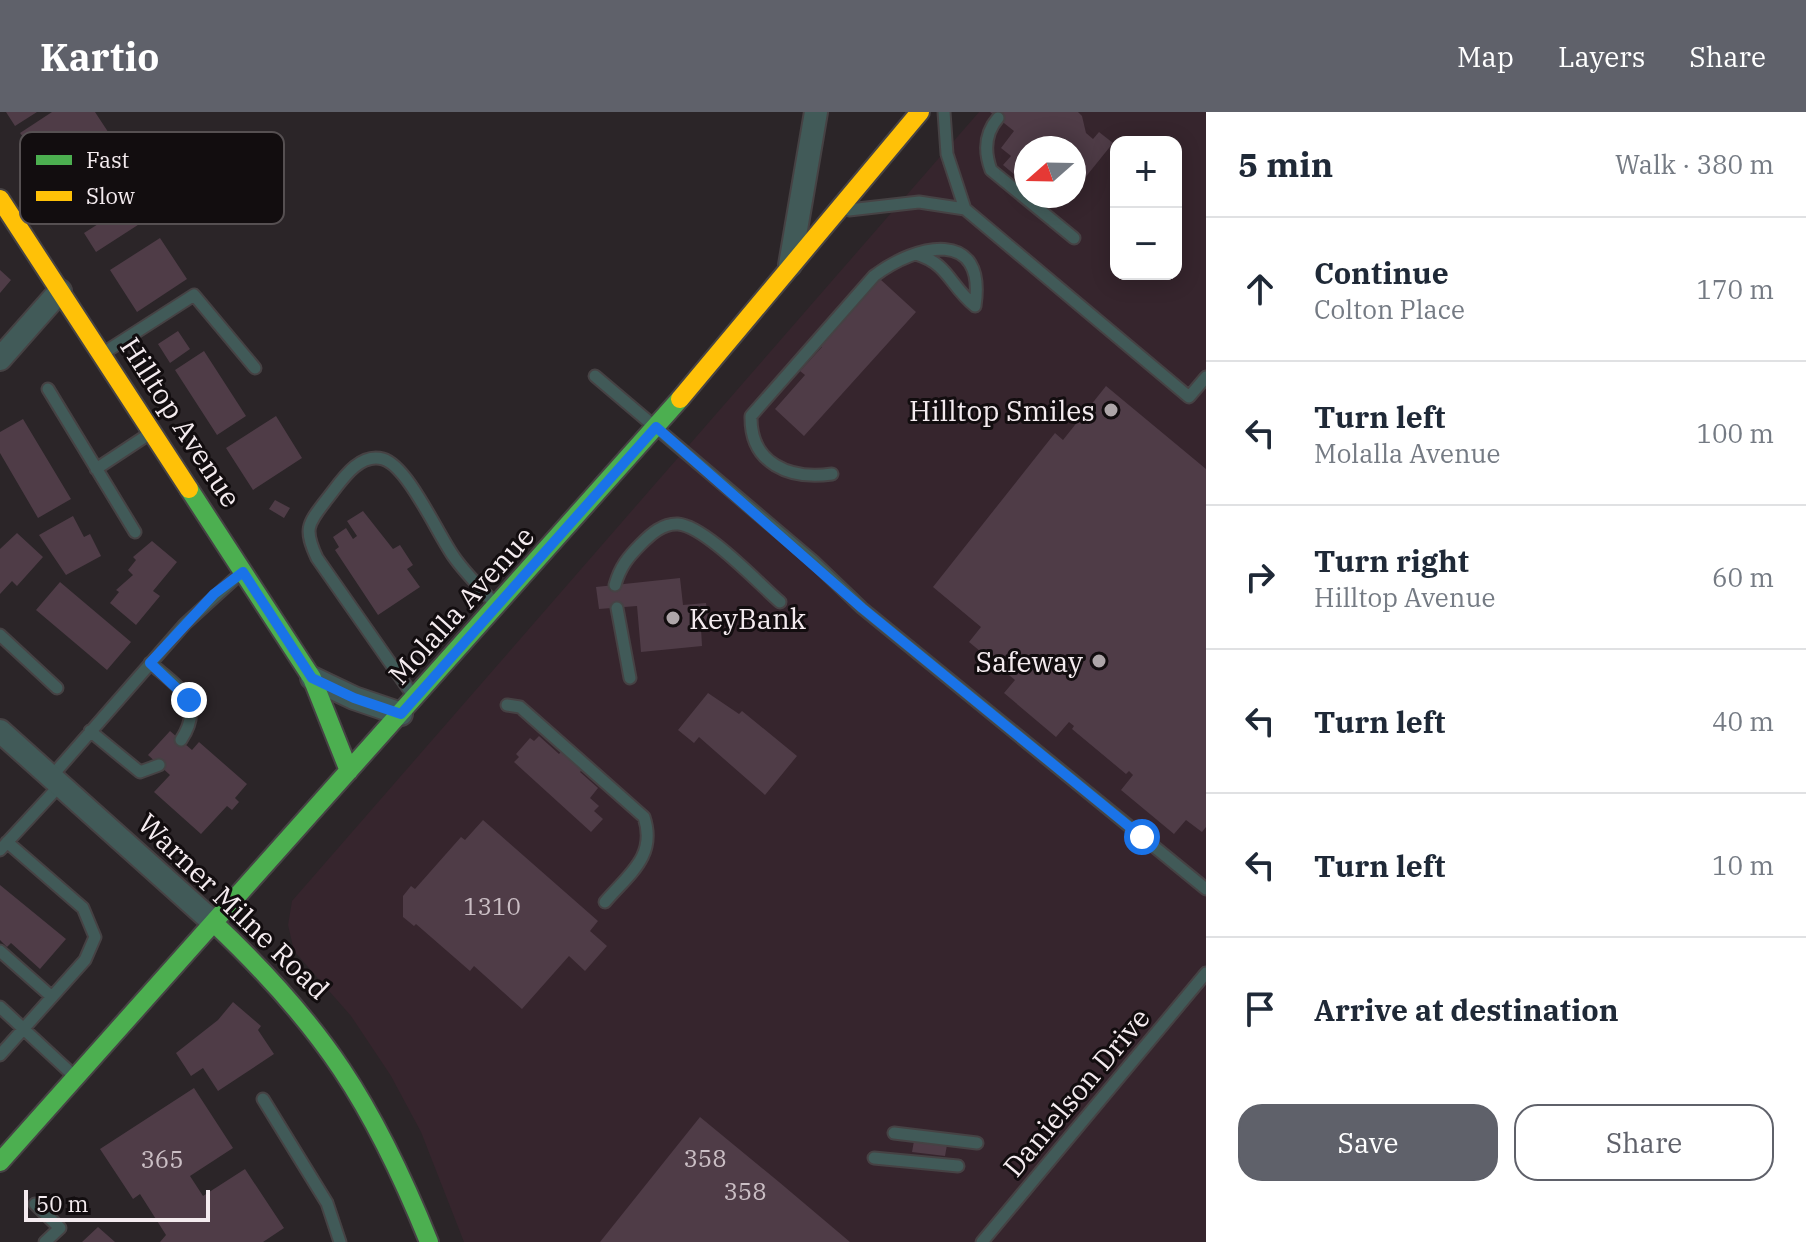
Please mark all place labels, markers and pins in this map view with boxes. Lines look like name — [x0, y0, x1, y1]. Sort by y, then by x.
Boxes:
place label: Hilltop Smiles — [909, 392, 1095, 429]
marker: Hilltop Smiles — [1102, 401, 1120, 419]
place label: KeyBank — [689, 600, 807, 637]
marker: KeyBank — [664, 609, 682, 627]
place label: Safeway — [975, 643, 1083, 680]
marker: Safeway — [1090, 652, 1108, 670]

